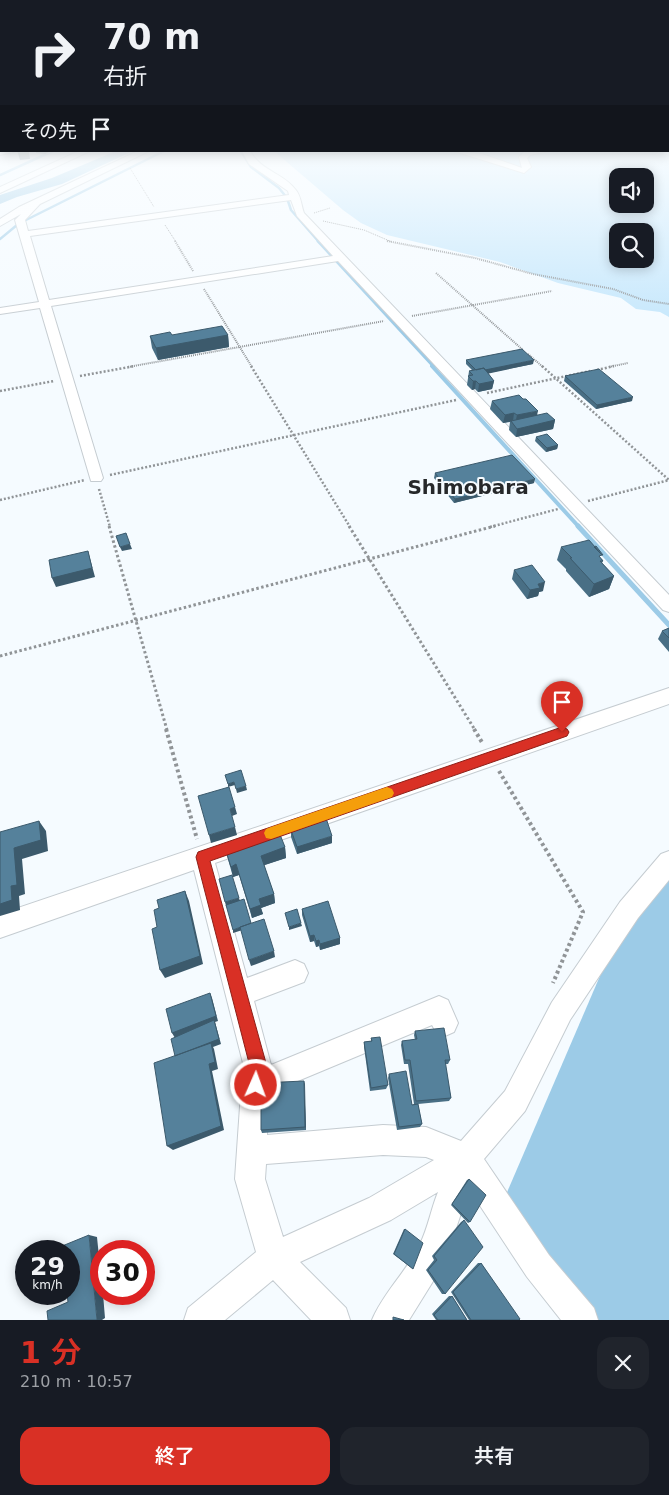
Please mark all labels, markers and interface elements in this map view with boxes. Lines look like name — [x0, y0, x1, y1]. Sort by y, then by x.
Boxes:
text: 70 m — [103, 17, 200, 57]
icon: right — [20, 20, 85, 85]
text: 右折 — [103, 64, 147, 89]
icon: arrive — [87, 115, 115, 143]
text: その先 — [20, 120, 77, 142]
map controls — [609, 168, 654, 268]
button: sound — [609, 168, 654, 213]
button: search — [609, 223, 654, 268]
district label: Shimobara — [407, 475, 529, 499]
pin — [541, 681, 583, 732]
icon: arrive — [548, 688, 576, 716]
position arrow — [229, 1058, 281, 1110]
speed limit sign: 30 — [90, 1240, 155, 1305]
text: 29 — [30, 1252, 65, 1281]
text: km/h — [32, 1278, 63, 1292]
text: 1 分 — [20, 1335, 81, 1370]
button: close — [597, 1337, 649, 1389]
text: 210 m · 10:57 — [20, 1372, 133, 1391]
button: 終了 — [20, 1427, 330, 1485]
button: 共有 — [340, 1427, 649, 1485]

